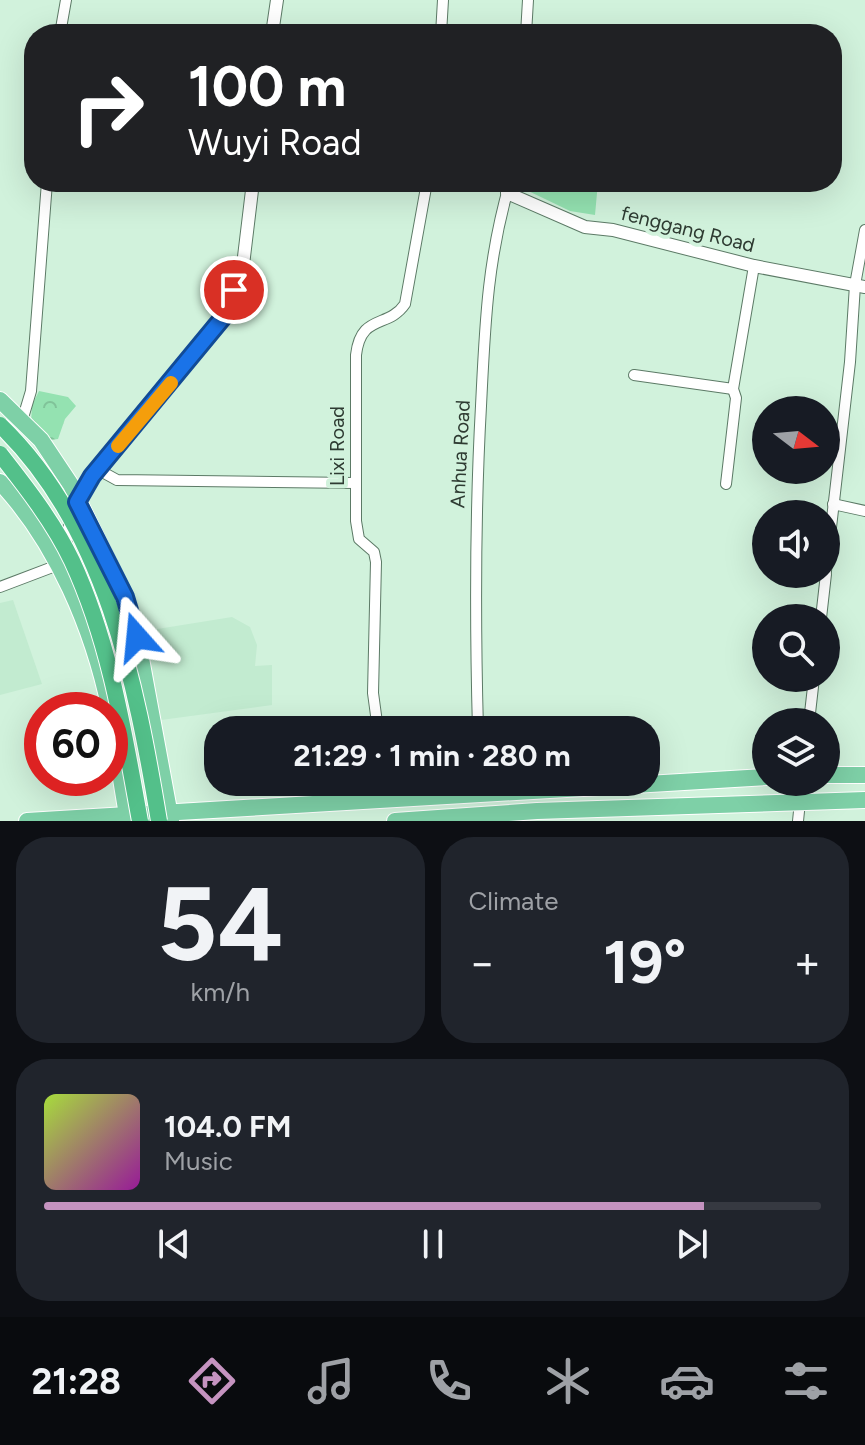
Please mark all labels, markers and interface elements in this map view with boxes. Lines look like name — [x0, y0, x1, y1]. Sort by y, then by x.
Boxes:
text: 100 m — [188, 53, 346, 120]
icon: right — [56, 56, 160, 160]
text: Wuyi Road — [188, 121, 362, 164]
street label: fenggang Road — [619, 201, 757, 257]
pin — [200, 256, 268, 324]
icon: arrive — [212, 268, 256, 312]
north arrow — [752, 396, 840, 484]
map controls — [752, 396, 840, 796]
street label: Anhua Road — [445, 399, 475, 509]
street label: Lixi Road — [325, 406, 349, 486]
button: sound — [752, 500, 840, 588]
position arrow — [95, 595, 179, 679]
button: search — [752, 604, 840, 692]
speed limit sign: 60 — [24, 692, 128, 796]
button: layers — [752, 708, 840, 796]
text: 21:29 · 1 min · 280 m — [293, 737, 571, 774]
text: 54 — [157, 861, 283, 986]
text: Climate — [469, 885, 558, 917]
text: 19° — [603, 926, 686, 998]
text: − — [469, 936, 496, 989]
text: + — [794, 936, 821, 989]
text: km/h — [191, 976, 250, 1008]
text: 104.0 FM — [164, 1108, 291, 1145]
text: Music — [164, 1145, 233, 1177]
icon: previous — [152, 1222, 196, 1266]
icon: pause — [411, 1222, 455, 1266]
icon: next — [670, 1222, 714, 1266]
icon: directions — [184, 1353, 240, 1409]
icon: music — [303, 1353, 359, 1409]
icon: phone — [421, 1353, 477, 1409]
icon: climate — [540, 1353, 596, 1409]
icon: car — [659, 1353, 715, 1409]
icon: filters — [778, 1353, 834, 1409]
text: 21:28 — [31, 1360, 121, 1403]

